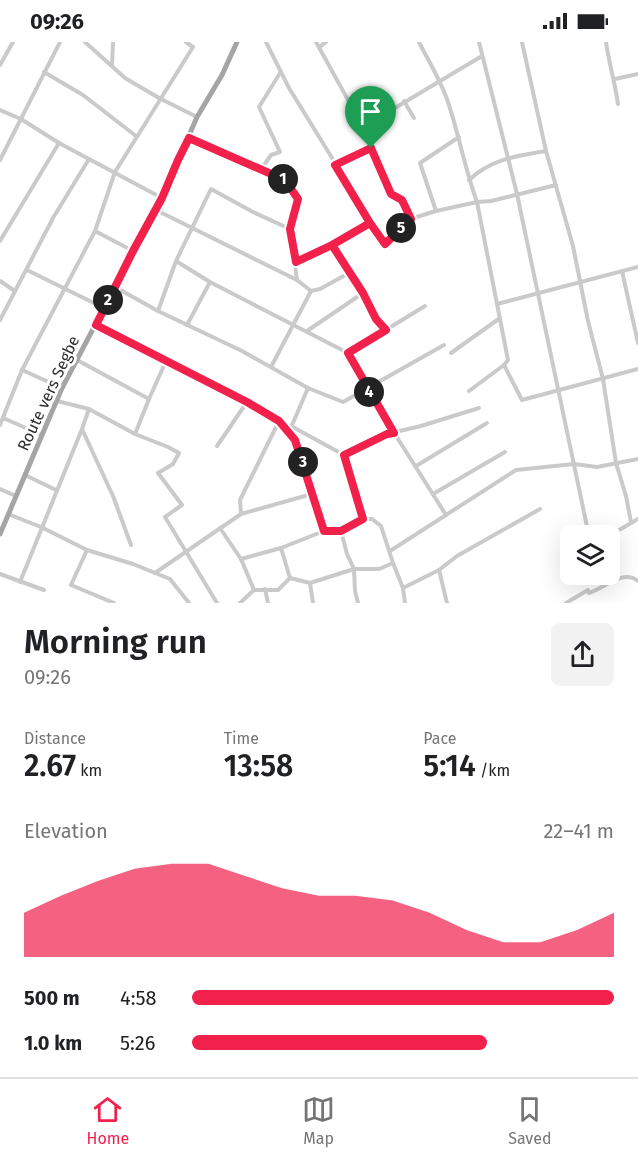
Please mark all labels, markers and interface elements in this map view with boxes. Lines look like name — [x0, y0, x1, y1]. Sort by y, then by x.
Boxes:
text: 09:26 — [30, 8, 84, 35]
pin — [345, 86, 396, 148]
icon: arrive — [354, 95, 387, 128]
pin: 1 — [268, 164, 298, 194]
text: 1 — [279, 169, 287, 188]
pin: 5 — [386, 213, 416, 243]
text: 5 — [397, 218, 405, 237]
pin: 2 — [93, 285, 123, 315]
text: 2 — [104, 290, 112, 309]
street label: Route vers Segbe — [13, 333, 83, 454]
pin: 4 — [354, 377, 384, 407]
text: 4 — [364, 382, 374, 401]
pin: 3 — [288, 447, 318, 477]
text: 3 — [299, 452, 307, 471]
map controls — [560, 525, 620, 585]
button: layers — [560, 525, 620, 585]
text: Morning run — [24, 622, 207, 662]
button: share — [551, 623, 614, 686]
text: 09:26 — [24, 665, 71, 689]
text: Distance — [24, 729, 86, 748]
text: Time — [224, 729, 259, 748]
text: Pace — [423, 729, 457, 748]
text: 2.67 — [24, 748, 76, 784]
text: 13:58 — [224, 748, 293, 784]
text: 5:14 — [423, 748, 476, 784]
text: km — [76, 761, 102, 780]
text: /km — [476, 761, 510, 780]
text: Elevation — [24, 819, 108, 843]
text: 22–41 m — [543, 819, 614, 843]
text: 500 m — [24, 986, 80, 1010]
text: 4:58 — [120, 986, 157, 1010]
text: 1.0 km — [24, 1031, 82, 1055]
text: 5:26 — [120, 1031, 155, 1055]
tab: Home — [87, 1093, 129, 1148]
tab: Map — [302, 1093, 335, 1148]
tab: Saved — [508, 1093, 551, 1148]

